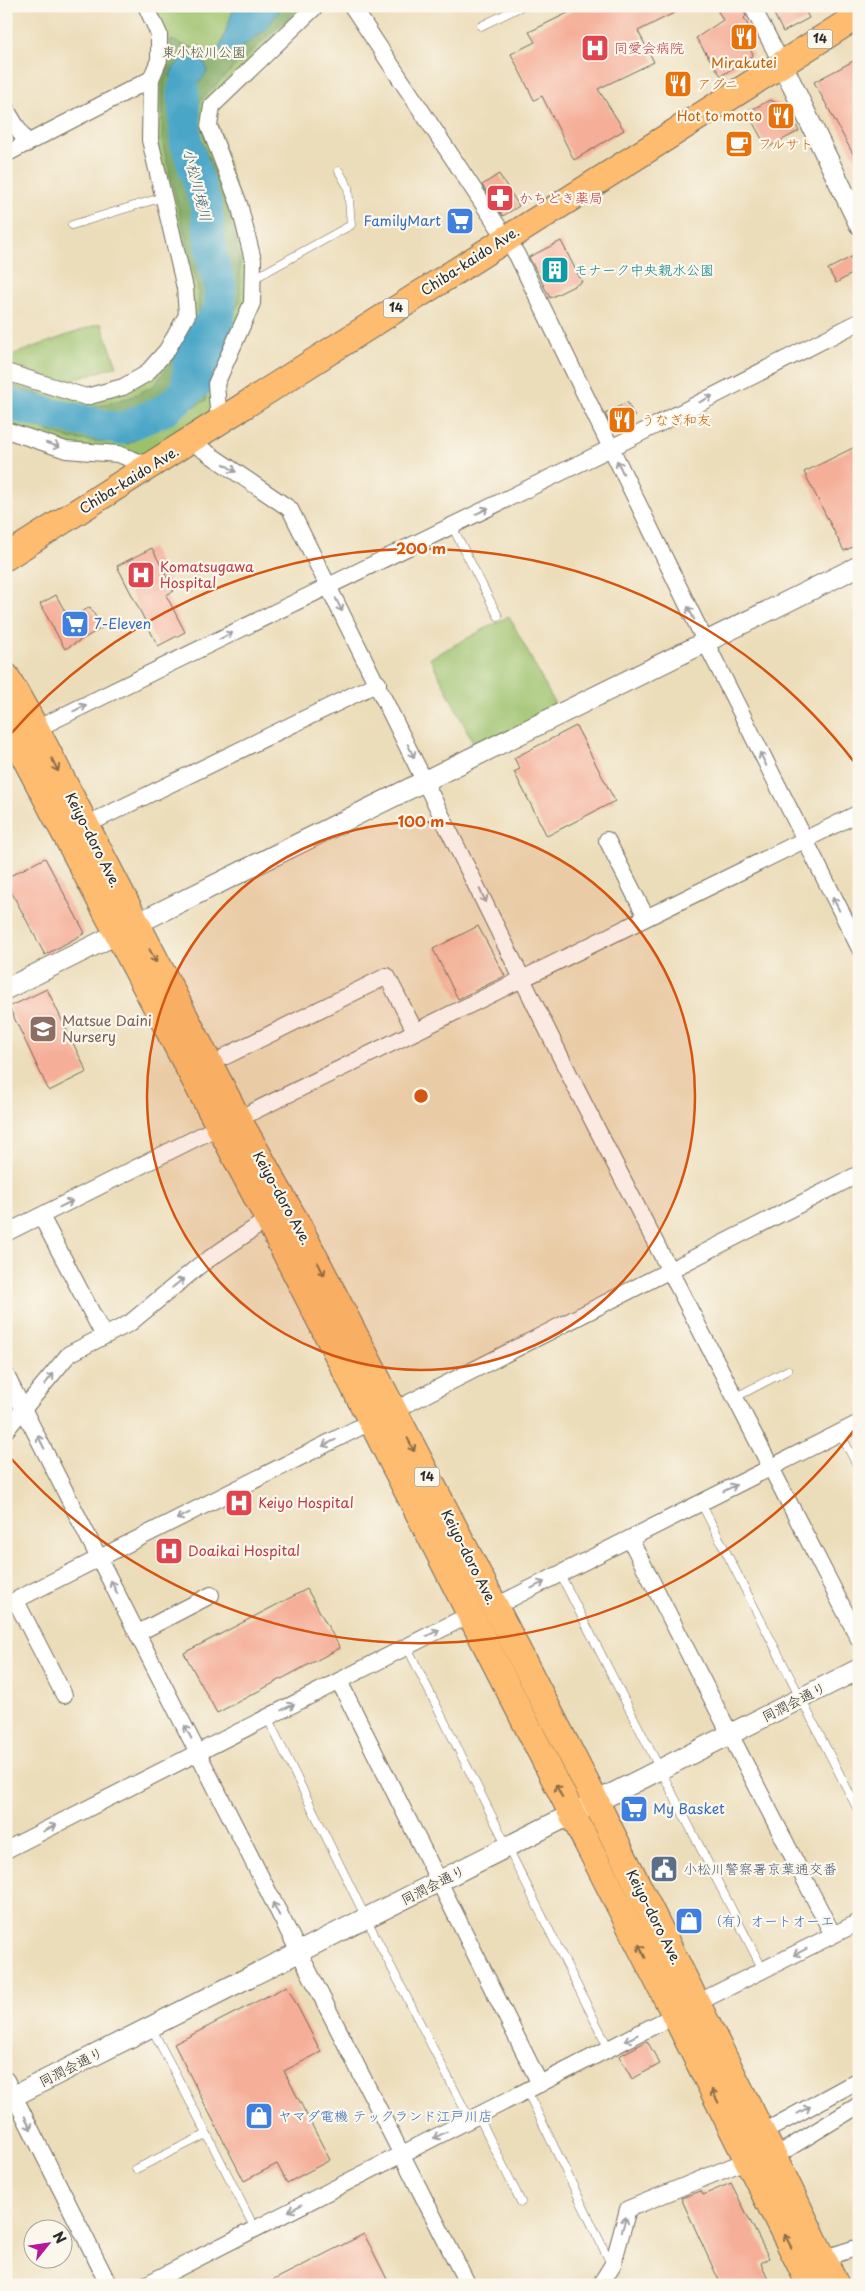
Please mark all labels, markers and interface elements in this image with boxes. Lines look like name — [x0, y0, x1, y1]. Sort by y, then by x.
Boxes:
restaurant icon: Mirakutei — [729, 22, 759, 52]
road number: 14 — [808, 30, 832, 48]
hospital icon: 同愛会病院 — [580, 33, 610, 63]
place label: 同愛会病院 — [614, 37, 684, 58]
park label: 東小松川公園 — [162, 41, 246, 62]
place label: Mirakutei — [711, 52, 777, 73]
restaurant icon: アグニ — [663, 69, 693, 99]
place label: アグニ — [697, 73, 738, 94]
restaurant icon: Hot to motto — [766, 101, 796, 131]
place label: Hot to motto — [677, 105, 762, 126]
cafe icon: フルサト — [724, 129, 754, 159]
place label: フルサト — [758, 133, 813, 154]
water label: 小松川境川 — [178, 145, 219, 224]
pharmacy icon: かちどき薬局 — [485, 183, 515, 213]
place label: かちどき薬局 — [519, 187, 603, 208]
supermarket icon: FamilyMart — [445, 206, 475, 236]
place label: FamilyMart — [364, 210, 441, 231]
street label: Chiba-kaido Ave. — [416, 221, 523, 300]
building icon: モナーク中央親水公園 — [540, 255, 570, 285]
place label: モナーク中央親水公園 — [574, 259, 714, 280]
road number: 14 — [384, 298, 408, 318]
one-way arrow — [698, 394, 713, 403]
restaurant icon: うなぎ和友 — [607, 405, 637, 435]
place label: うなぎ和友 — [641, 409, 711, 430]
one-way arrow — [44, 441, 60, 450]
street label: Chiba-kaido Ave. — [75, 441, 183, 519]
one-way arrow — [615, 460, 624, 475]
one-way arrow — [223, 463, 237, 473]
one-way arrow — [474, 506, 489, 515]
text: 200 m — [396, 536, 446, 559]
place label: Komatsugawa Hospital — [160, 556, 254, 593]
hospital icon: Komatsugawa Hospital — [126, 560, 156, 590]
one-way arrow — [335, 597, 344, 612]
one-way arrow — [686, 606, 695, 621]
supermarket icon: 7-Eleven — [60, 609, 90, 639]
place label: 7-Eleven — [94, 613, 151, 634]
one-way arrow — [218, 631, 233, 641]
one-way arrow — [72, 702, 87, 712]
one-way arrow — [406, 743, 416, 758]
one-way arrow — [758, 752, 767, 767]
one-way arrow — [51, 757, 60, 772]
street label: Keiyo-doro Ave. — [60, 788, 127, 891]
text: 100 m — [398, 809, 444, 832]
one-way arrow — [478, 889, 488, 904]
one-way arrow — [831, 897, 840, 912]
one-way arrow — [149, 948, 158, 963]
place label: Matsue Daini Nursery — [62, 1010, 152, 1047]
school or university icon: Matsue Daini Nursery — [28, 1014, 58, 1044]
centre of rings — [412, 1087, 430, 1105]
street label: Keiyo-doro Ave. — [248, 1147, 317, 1249]
one-way arrow — [58, 1199, 73, 1209]
one-way arrow — [317, 1261, 326, 1276]
one-way arrow — [171, 1278, 184, 1289]
one-way arrow — [43, 1373, 54, 1386]
one-way arrow — [36, 1435, 46, 1450]
one-way arrow — [406, 1437, 416, 1452]
one-way arrow — [321, 1438, 336, 1448]
road number: 14 — [414, 1468, 440, 1486]
one-way arrow — [722, 1483, 737, 1492]
hospital icon: Keiyo Hospital — [224, 1488, 254, 1518]
place label: Keiyo Hospital — [258, 1492, 354, 1513]
street label: Keiyo-doro Ave. — [436, 1505, 503, 1608]
one-way arrow — [176, 1511, 191, 1521]
hospital icon: Doaikai Hospital — [154, 1536, 184, 1566]
place label: Doaikai Hospital — [188, 1540, 300, 1561]
one-way arrow — [109, 1580, 119, 1595]
one-way arrow — [530, 1580, 545, 1589]
one-way arrow — [426, 1628, 441, 1638]
street label: 同潤会通り — [758, 1676, 830, 1727]
one-way arrow — [281, 1702, 296, 1712]
one-way arrow — [183, 1725, 193, 1740]
one-way arrow — [554, 1784, 563, 1799]
supermarket icon: My Basket — [619, 1794, 649, 1824]
place label: My Basket — [653, 1798, 725, 1819]
one-way arrow — [42, 1823, 57, 1832]
public building icon: 小松川警察署京葉通交番 — [649, 1854, 679, 1884]
place label: 小松川警察署京葉通交番 — [683, 1858, 837, 1879]
street label: 同潤会通り — [397, 1859, 469, 1910]
street label: Keiyo-doro Ave. — [621, 1865, 688, 1968]
one-way arrow — [271, 1902, 280, 1917]
shop icon: （有）オートオーエ — [674, 1906, 704, 1936]
place label: （有）オートオーエ — [708, 1910, 834, 1931]
one-way arrow — [637, 1944, 646, 1959]
one-way arrow — [792, 1947, 807, 1957]
one-way arrow — [624, 2033, 639, 2043]
street label: 同潤会通り — [35, 2041, 107, 2092]
one-way arrow — [710, 2089, 719, 2104]
shop icon: ヤマダ電機 テックランド江戸川店 — [244, 2101, 274, 2131]
place label: ヤマダ電機 テックランド江戸川店 — [278, 2105, 493, 2126]
one-way arrow — [797, 2105, 812, 2115]
one-way arrow — [23, 2116, 33, 2131]
one-way arrow — [433, 2131, 448, 2140]
one-way arrow — [288, 2204, 303, 2214]
one-way arrow — [620, 2216, 630, 2232]
north arrow — [22, 2218, 72, 2268]
text: N — [48, 2227, 72, 2247]
one-way arrow — [783, 2234, 793, 2249]

